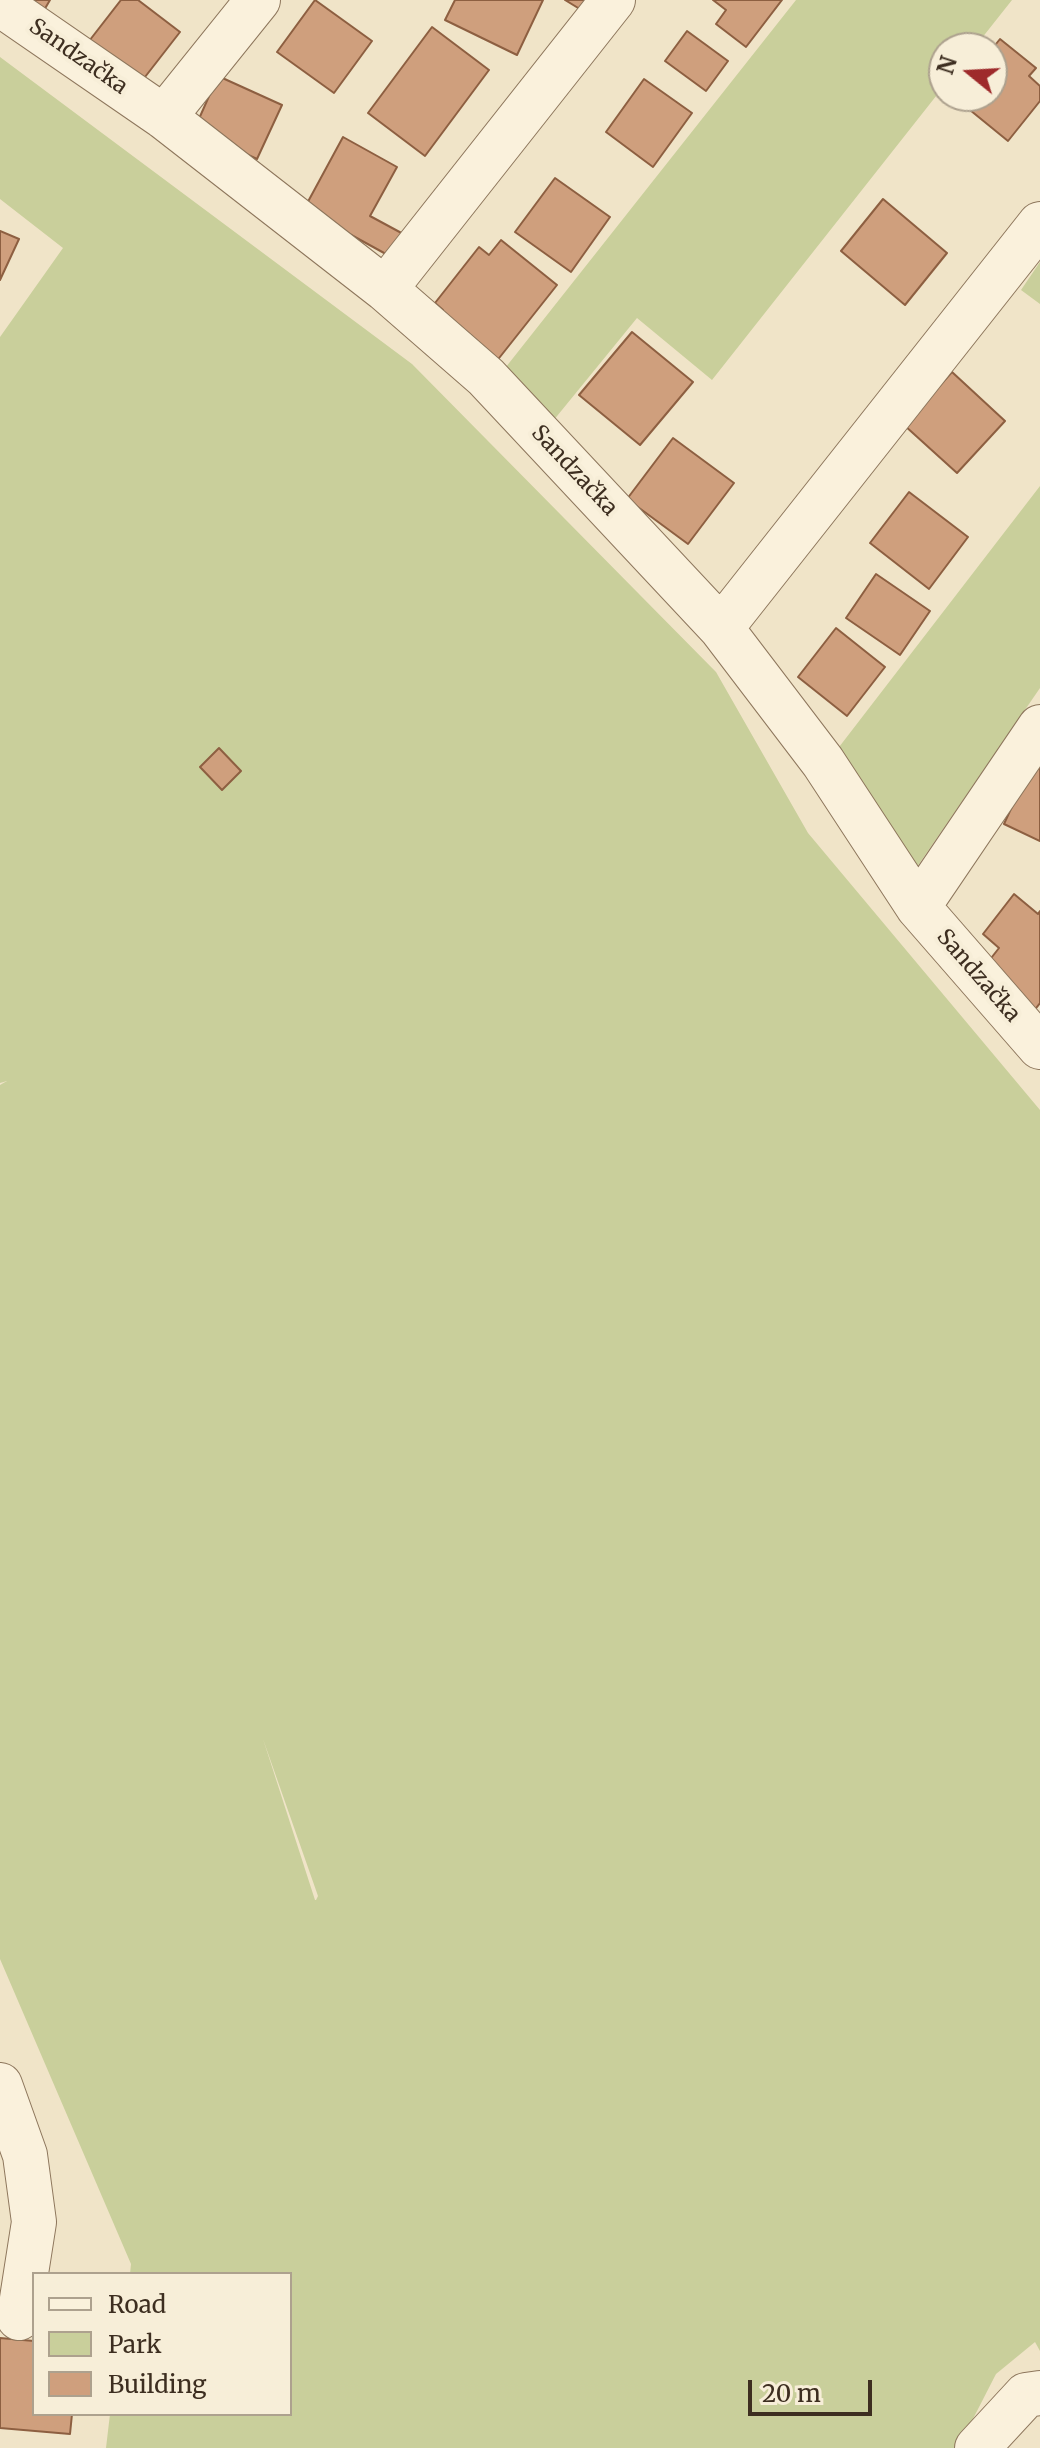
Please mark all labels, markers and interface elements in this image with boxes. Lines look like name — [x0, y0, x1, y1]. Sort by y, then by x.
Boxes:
street label: Sandzačka — [24, 13, 132, 101]
north arrow — [928, 32, 1008, 112]
text: N — [931, 53, 963, 78]
street label: Sandzačka — [525, 420, 623, 522]
street label: Sandzačka — [931, 924, 1025, 1028]
legend — [32, 2272, 292, 2416]
text: Road — [108, 2289, 166, 2320]
text: Park — [108, 2329, 161, 2360]
scale bar — [752, 2364, 876, 2414]
text: Building — [108, 2369, 207, 2400]
text: 20 m — [762, 2378, 821, 2409]

